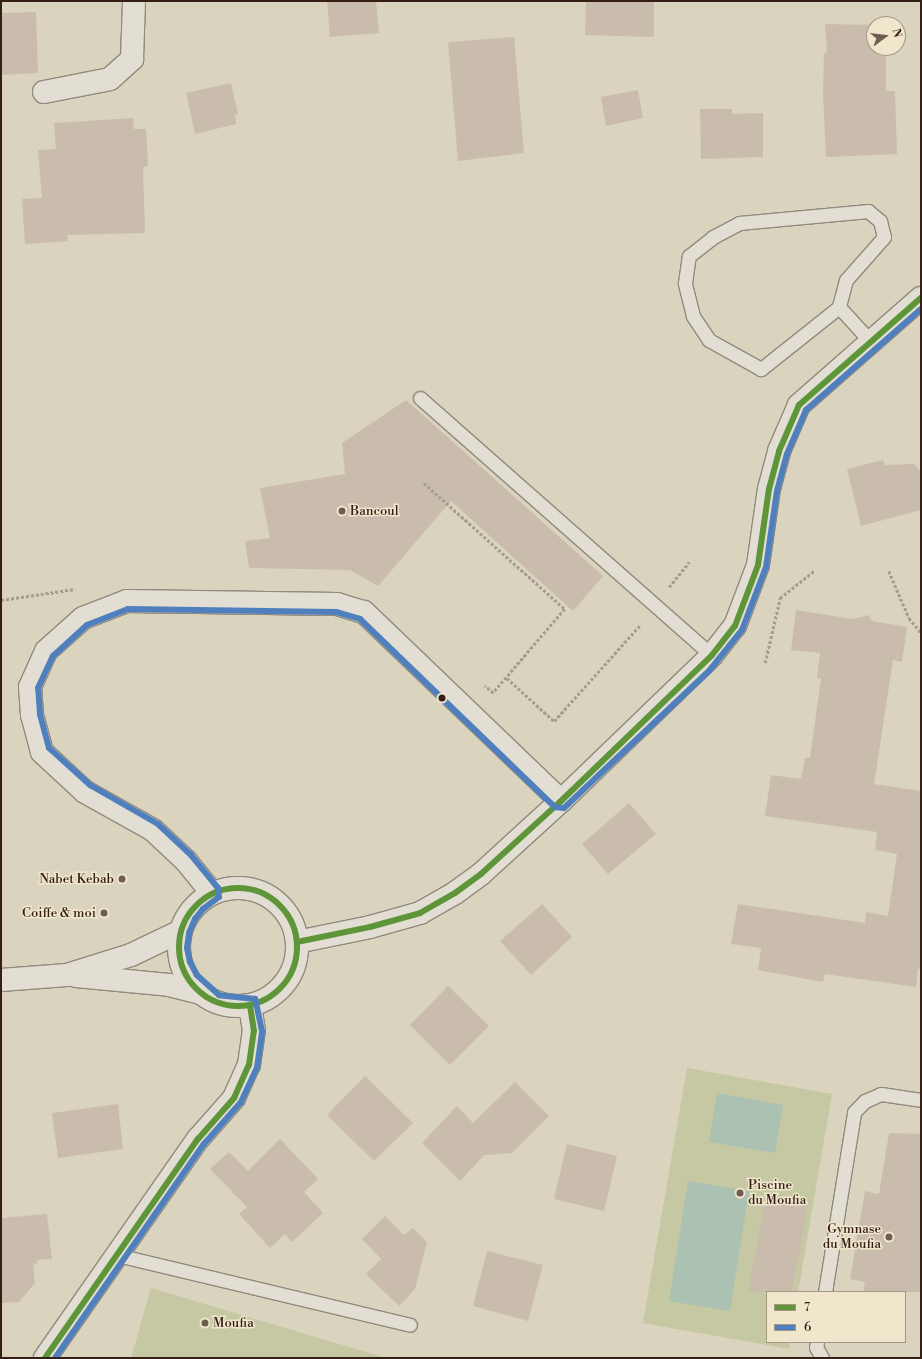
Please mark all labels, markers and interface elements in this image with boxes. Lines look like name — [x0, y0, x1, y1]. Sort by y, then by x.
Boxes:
north arrow — [866, 16, 906, 56]
text: N — [889, 27, 905, 39]
place label: Bancoul — [350, 503, 399, 519]
marker: Bancoul — [337, 506, 347, 516]
unlabelled marker — [437, 693, 447, 703]
place label: Nabet Kebab — [39, 871, 114, 887]
marker: Nabet Kebab — [117, 874, 127, 884]
place label: Coiffe & moi — [22, 905, 96, 921]
marker: Coiffe & moi — [99, 908, 109, 918]
place label: Piscine du Moufia — [748, 1178, 806, 1209]
marker: Piscine du Moufia — [735, 1188, 745, 1198]
place label: Gymnase du Moufia — [823, 1222, 881, 1253]
marker: Gymnase du Moufia — [884, 1232, 894, 1242]
legend — [766, 1291, 906, 1343]
text: 7 — [804, 1300, 810, 1315]
place label: Moufia — [213, 1315, 254, 1331]
marker: Moufia — [200, 1318, 210, 1328]
text: 6 — [804, 1320, 811, 1335]

